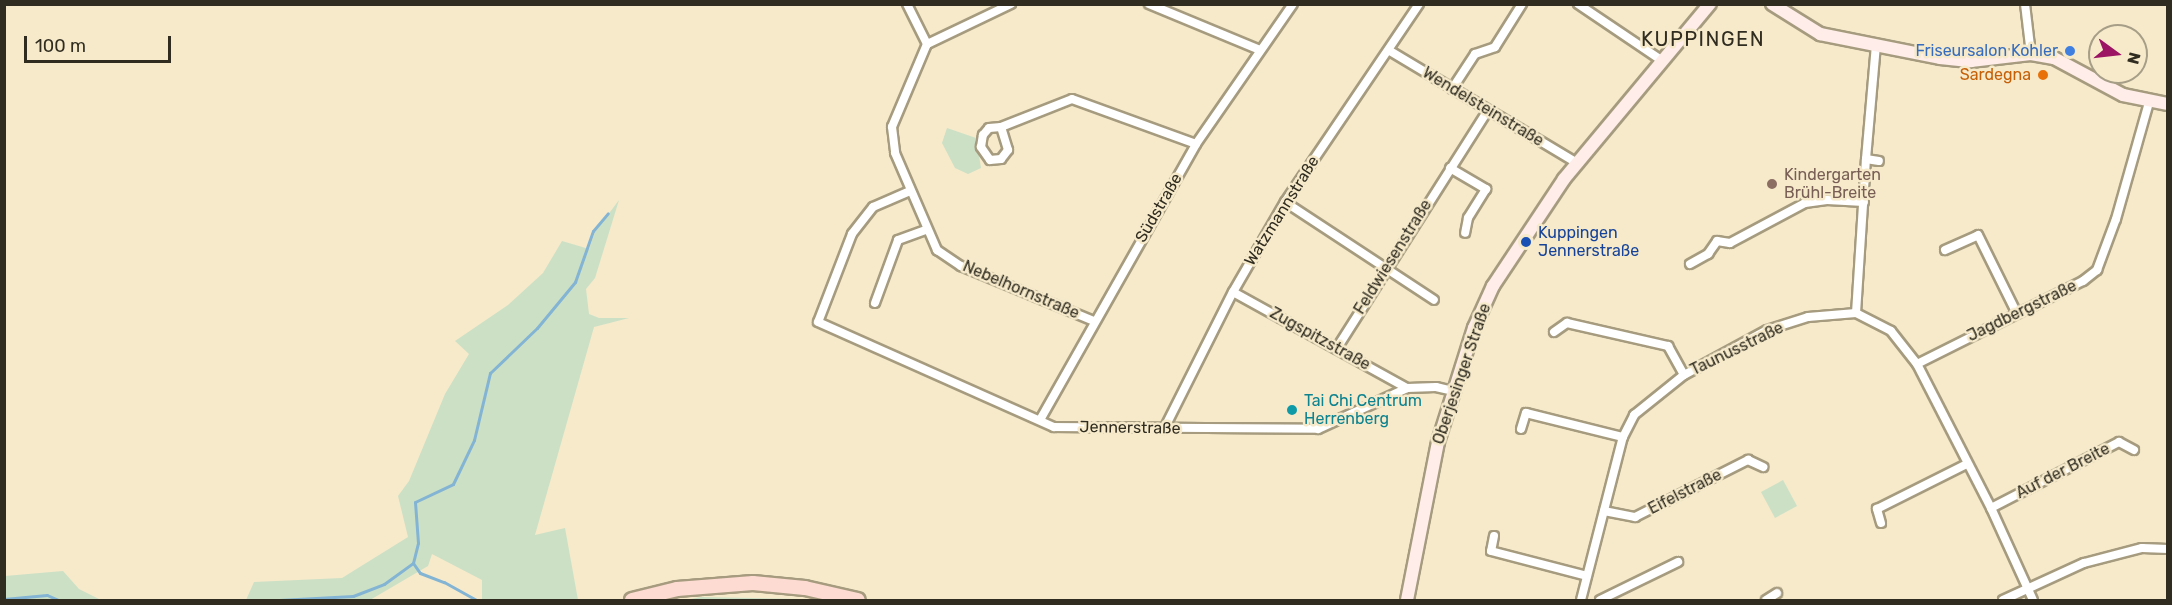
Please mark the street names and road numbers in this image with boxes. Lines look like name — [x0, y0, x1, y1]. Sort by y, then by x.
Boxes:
street label: Wendelsteinstraße — [1419, 63, 1547, 151]
street label: Watzmannstraße — [1241, 153, 1323, 269]
street label: Südstraße — [1132, 170, 1186, 246]
street label: Feldwiesenstraße — [1350, 196, 1436, 318]
street label: Nebelhornstraße — [960, 257, 1082, 323]
street label: Jagdbergstraße — [1964, 276, 2080, 346]
street label: Oberjesinger Straße — [1429, 301, 1495, 447]
street label: Zugspitzstraße — [1266, 303, 1374, 375]
street label: Taunusstraße — [1687, 318, 1787, 380]
street label: Jennerstraße — [1079, 418, 1181, 438]
street label: Auf der Breite — [2013, 439, 2113, 503]
street label: Eifelstraße — [1645, 465, 1725, 519]

